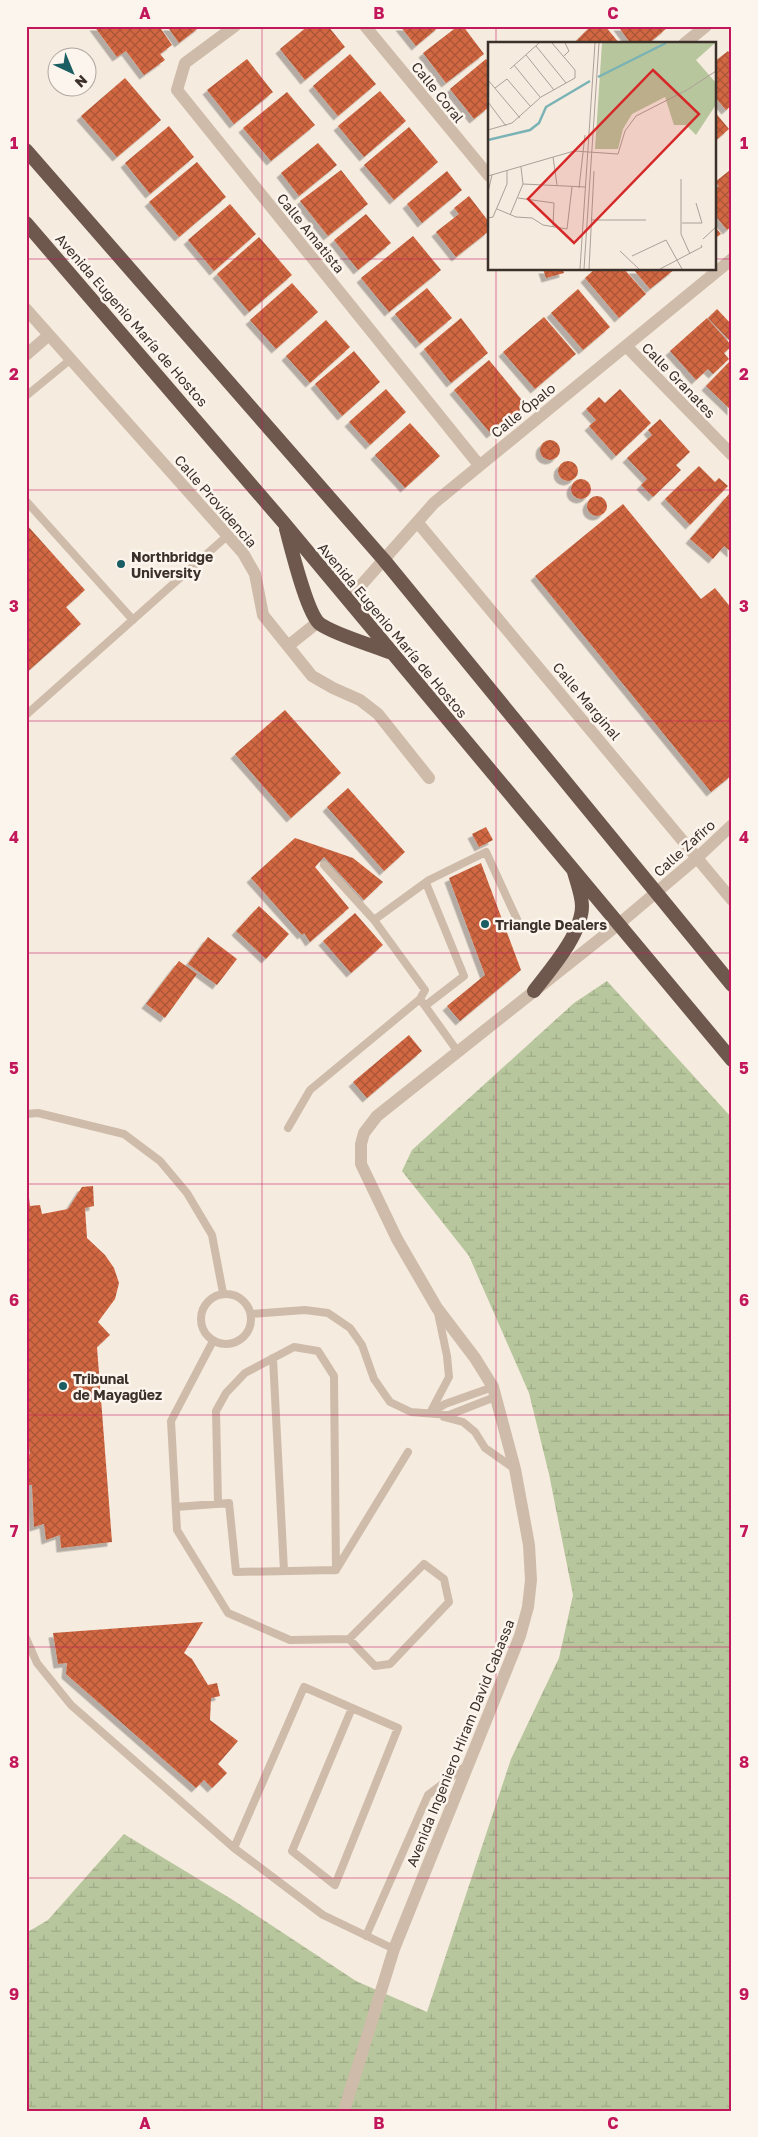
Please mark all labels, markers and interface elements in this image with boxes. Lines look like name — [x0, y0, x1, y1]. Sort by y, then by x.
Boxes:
text: A — [139, 3, 151, 23]
text: B — [373, 3, 385, 23]
text: C — [607, 3, 619, 23]
inset map — [488, 42, 716, 270]
north arrow — [48, 48, 98, 98]
street label: Calle Coral — [408, 58, 468, 126]
text: N — [72, 72, 91, 92]
text: 1 — [10, 133, 18, 153]
text: 1 — [740, 133, 748, 153]
street label: Calle Amatista — [274, 190, 348, 276]
street label: Avenida Eugenio María de Hostos — [52, 230, 212, 410]
street label: Calle Granates — [639, 339, 719, 421]
text: 2 — [9, 364, 19, 384]
text: 2 — [739, 364, 749, 384]
street label: Calle Ópalo — [488, 379, 558, 441]
street label: Calle Providencia — [171, 451, 261, 551]
street label: Avenida Eugenio María de Hostos — [315, 539, 471, 721]
place label: Northbridge University — [131, 548, 213, 581]
marker: Northbridge University — [115, 558, 127, 570]
text: 3 — [9, 596, 19, 616]
text: 3 — [739, 596, 749, 616]
street label: Calle Marginal — [549, 659, 625, 743]
street label: Calle Zafiro — [650, 816, 718, 880]
text: 4 — [9, 827, 19, 847]
text: 4 — [739, 827, 749, 847]
place label: Triangle Dealers — [495, 916, 607, 933]
marker: Triangle Dealers — [479, 918, 491, 930]
text: 5 — [9, 1058, 19, 1078]
text: 5 — [739, 1058, 749, 1078]
text: 6 — [9, 1290, 19, 1310]
text: 6 — [739, 1290, 749, 1310]
place label: Tribunal de Mayagüez — [73, 1370, 162, 1403]
marker: Tribunal de Mayagüez — [57, 1380, 69, 1392]
text: 7 — [10, 1521, 19, 1541]
text: 7 — [740, 1521, 749, 1541]
street label: Avenida Ingeniero Hiram David Cabassa — [402, 1617, 518, 1869]
text: 8 — [9, 1752, 19, 1772]
text: 8 — [739, 1752, 749, 1772]
text: 9 — [9, 1984, 19, 2004]
text: 9 — [739, 1984, 749, 2004]
text: A — [139, 2113, 151, 2133]
text: B — [373, 2113, 385, 2133]
text: C — [607, 2113, 619, 2133]

